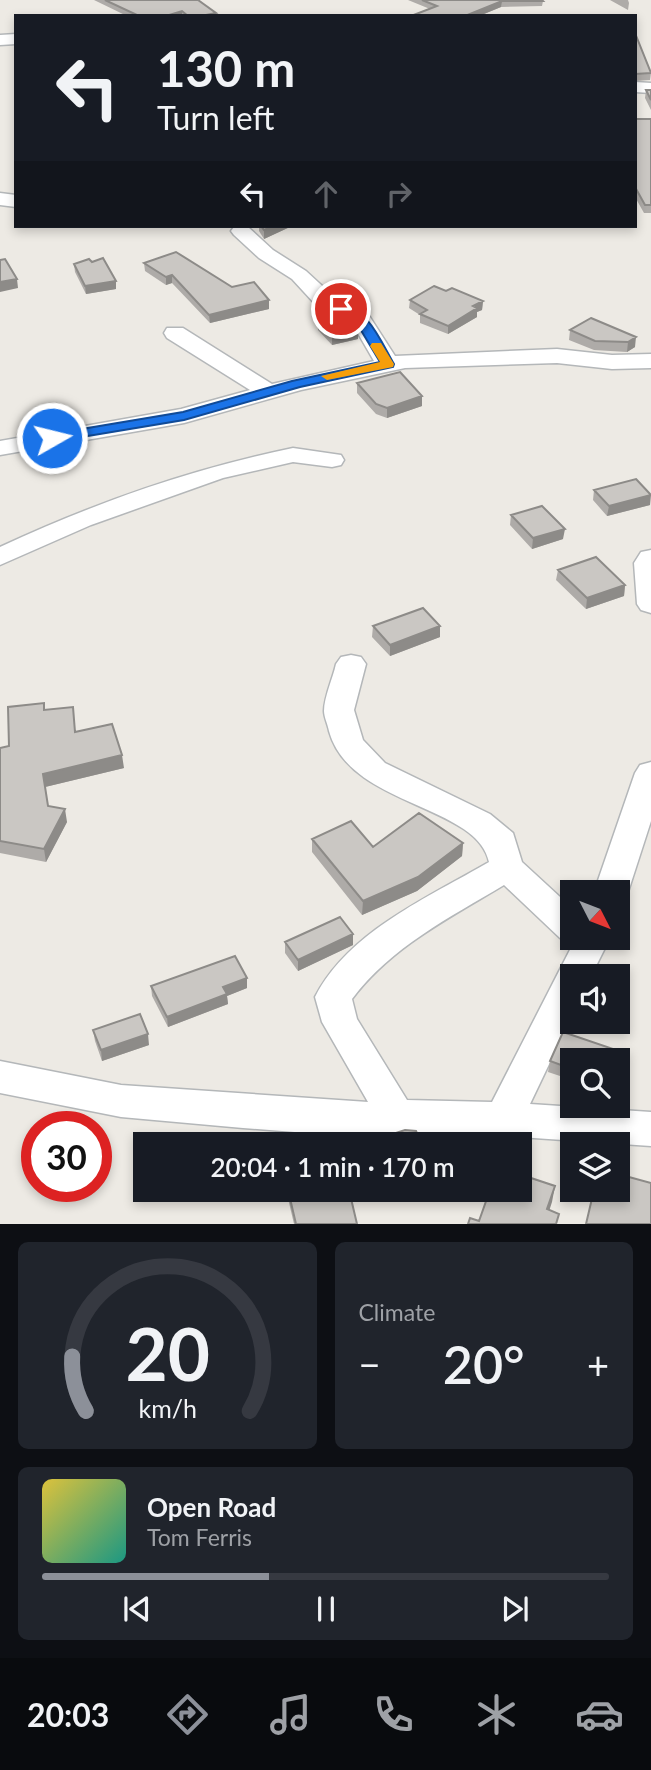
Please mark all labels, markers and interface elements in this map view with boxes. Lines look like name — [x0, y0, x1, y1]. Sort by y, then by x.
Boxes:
text: 130 m — [157, 39, 295, 97]
icon: left — [42, 42, 133, 133]
text: Turn left — [157, 98, 274, 137]
icon: left — [234, 175, 272, 213]
icon: ahead — [307, 175, 345, 213]
icon: right — [380, 175, 418, 213]
pin — [311, 279, 371, 339]
icon: arrive — [322, 290, 360, 328]
position arrow — [15, 401, 89, 475]
north arrow — [560, 880, 630, 950]
map controls — [560, 880, 630, 1202]
button: sound — [560, 964, 630, 1034]
button: search — [560, 1048, 630, 1118]
speed limit sign: 30 — [21, 1111, 112, 1202]
button: layers — [560, 1132, 630, 1202]
text: 20:04 · 1 min · 170 m — [210, 1151, 455, 1183]
text: Climate — [359, 1298, 435, 1326]
text: 20 — [125, 1310, 209, 1398]
text: 20° — [443, 1333, 525, 1395]
text: − — [359, 1341, 381, 1387]
text: + — [587, 1341, 609, 1387]
text: km/h — [138, 1393, 197, 1423]
text: Open Road — [147, 1491, 276, 1523]
text: Tom Ferris — [147, 1523, 252, 1551]
icon: previous — [118, 1590, 156, 1628]
icon: pause — [307, 1590, 345, 1628]
icon: next — [496, 1590, 534, 1628]
icon: directions — [163, 1690, 212, 1739]
icon: music — [266, 1690, 315, 1739]
icon: phone — [369, 1690, 418, 1739]
icon: climate — [472, 1690, 521, 1739]
icon: car — [575, 1690, 624, 1739]
text: 20:03 — [27, 1695, 109, 1734]

